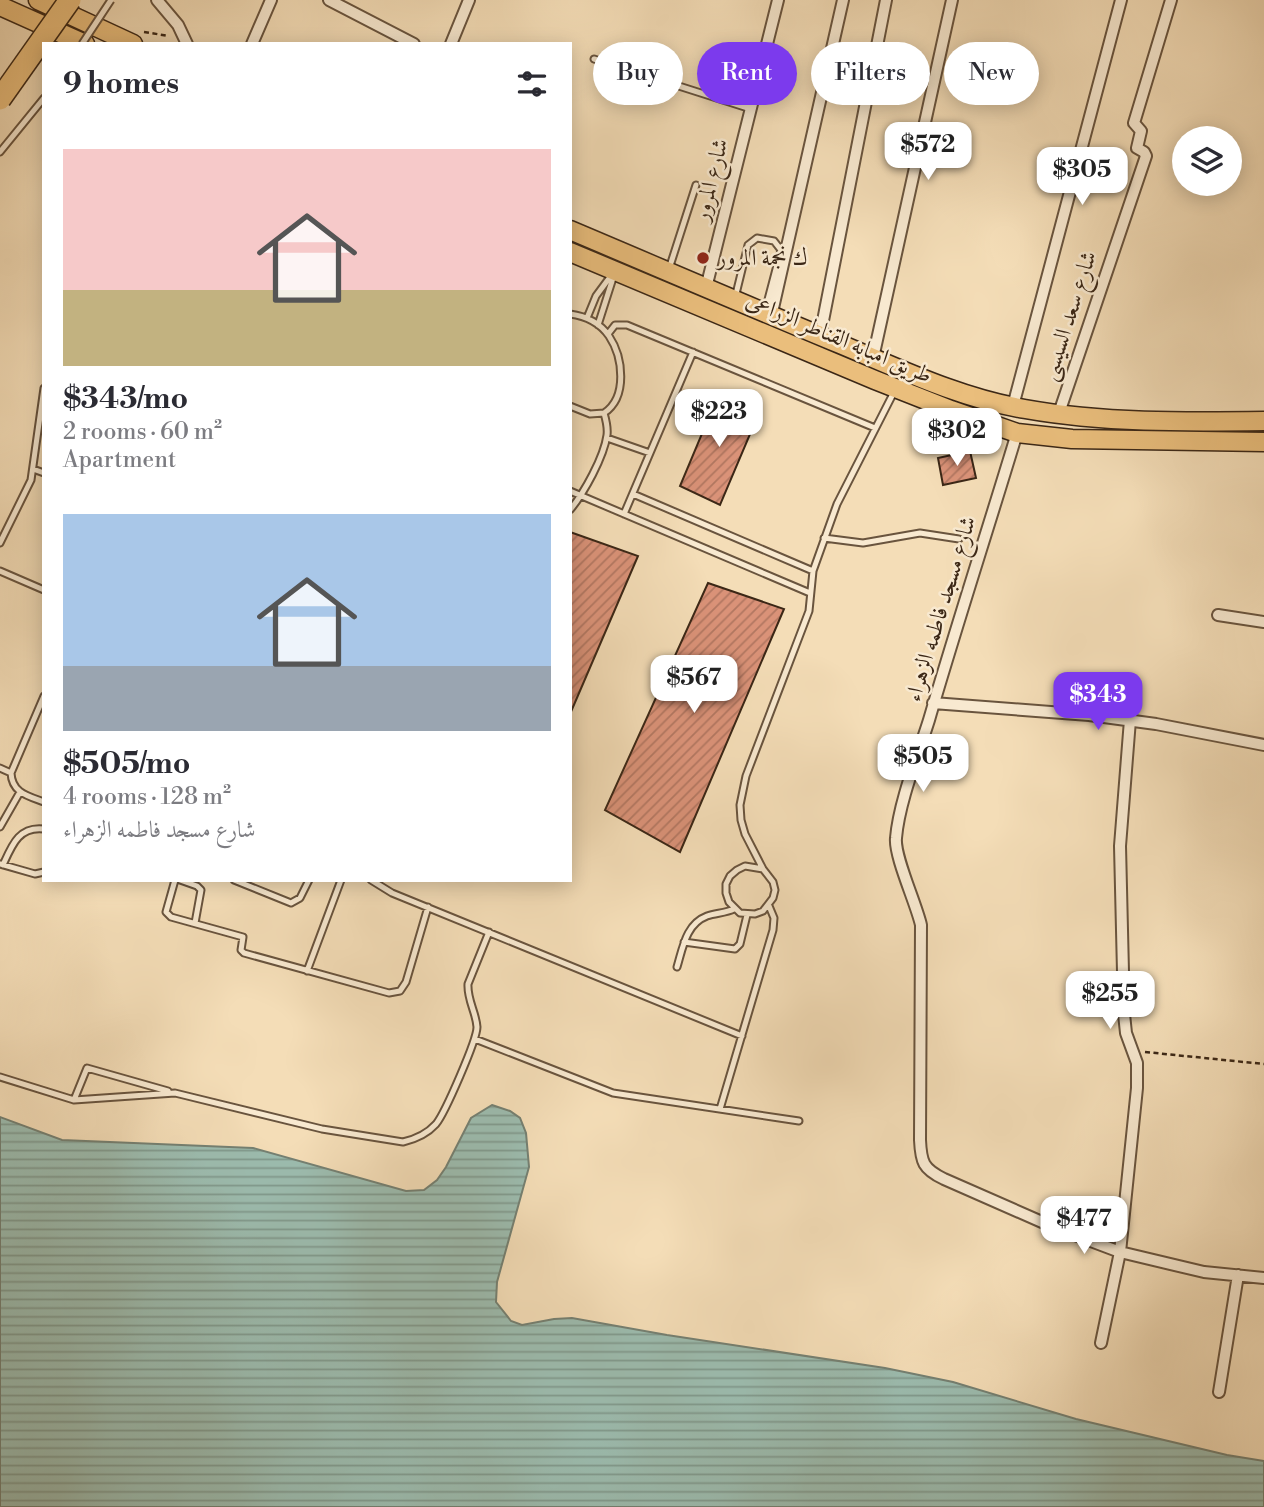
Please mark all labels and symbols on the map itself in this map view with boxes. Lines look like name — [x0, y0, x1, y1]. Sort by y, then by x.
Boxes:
pin: $572 — [887, 122, 969, 182]
street label: شارع المرور — [687, 136, 740, 227]
pin: $305 — [1041, 148, 1123, 207]
place label: ك نجمة المرور — [715, 244, 808, 272]
street label: شارع سعد السيسى — [1035, 247, 1108, 386]
marker: ك نجمة المرور — [695, 250, 711, 266]
street label: طريق امبابه القناطر الزراعى — [742, 286, 936, 390]
pin: $223 — [678, 390, 760, 449]
pin: $302 — [916, 408, 998, 468]
street label: شارع مسجد فاطمه الزهراء — [899, 513, 987, 707]
pin: $567 — [653, 656, 735, 715]
pin: $343 — [1057, 672, 1139, 732]
pin: $505 — [882, 734, 964, 794]
pin: $255 — [1069, 972, 1151, 1031]
pin: $477 — [1043, 1196, 1125, 1256]

